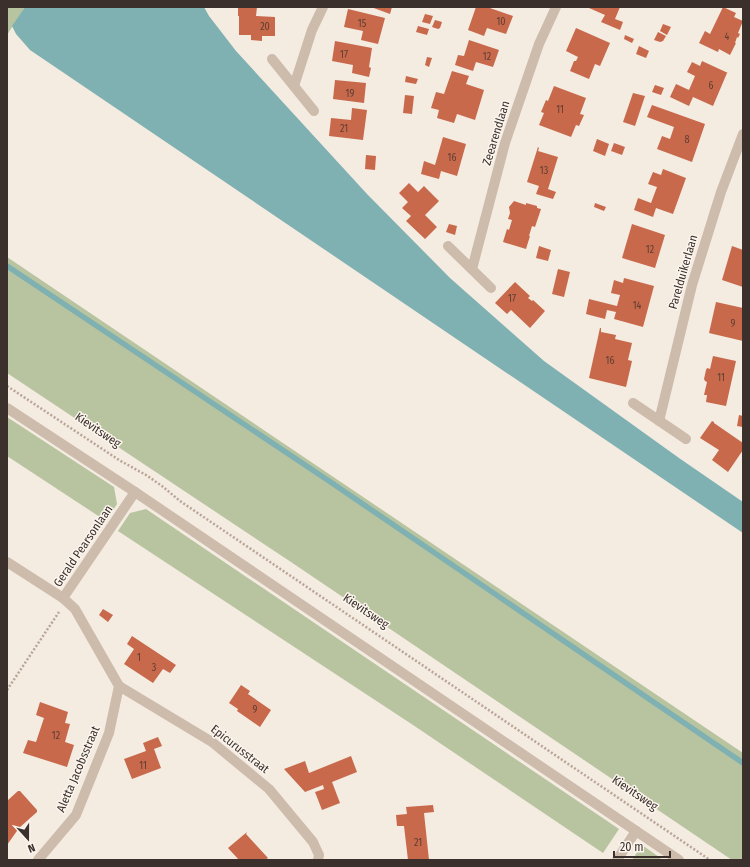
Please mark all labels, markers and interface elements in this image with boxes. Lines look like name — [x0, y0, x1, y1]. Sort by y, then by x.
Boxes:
house number: 10 — [496, 16, 506, 28]
house number: 15 — [358, 18, 367, 30]
house number: 20 — [260, 21, 270, 33]
house number: 4 — [725, 31, 730, 43]
house number: 17 — [340, 49, 348, 61]
house number: 12 — [483, 51, 492, 63]
house number: 6 — [709, 80, 714, 92]
house number: 19 — [346, 88, 355, 100]
street label: Zeearendlaan — [480, 99, 512, 167]
house number: 11 — [556, 104, 564, 116]
house number: 21 — [340, 123, 348, 135]
house number: 8 — [685, 134, 690, 146]
house number: 16 — [448, 152, 456, 164]
house number: 13 — [540, 165, 549, 177]
street label: Parelduikerlaan — [666, 233, 700, 311]
house number: 12 — [646, 244, 655, 256]
house number: 17 — [508, 293, 516, 305]
house number: 14 — [633, 300, 642, 312]
house number: 9 — [731, 318, 736, 330]
house number: 16 — [606, 355, 614, 367]
house number: 11 — [717, 372, 725, 384]
street label: Kievitsweg — [73, 410, 124, 451]
street label: Gerald Pearsonlaan — [51, 503, 115, 589]
street label: Kievitsweg — [341, 591, 392, 632]
house number: 1 — [137, 652, 141, 664]
house number: 3 — [152, 662, 157, 674]
house number: 9 — [253, 704, 258, 716]
street label: Epicurusstraat — [208, 722, 272, 776]
street label: Aletta Jacobsstraat — [54, 724, 102, 814]
house number: 12 — [52, 730, 61, 742]
house number: 11 — [139, 760, 147, 772]
street label: Kievitsweg — [610, 773, 661, 814]
north arrow — [8, 819, 48, 859]
scale bar — [614, 833, 670, 859]
house number: 21 — [414, 837, 422, 849]
text: 20 m — [620, 840, 644, 854]
text: N — [26, 841, 37, 855]

